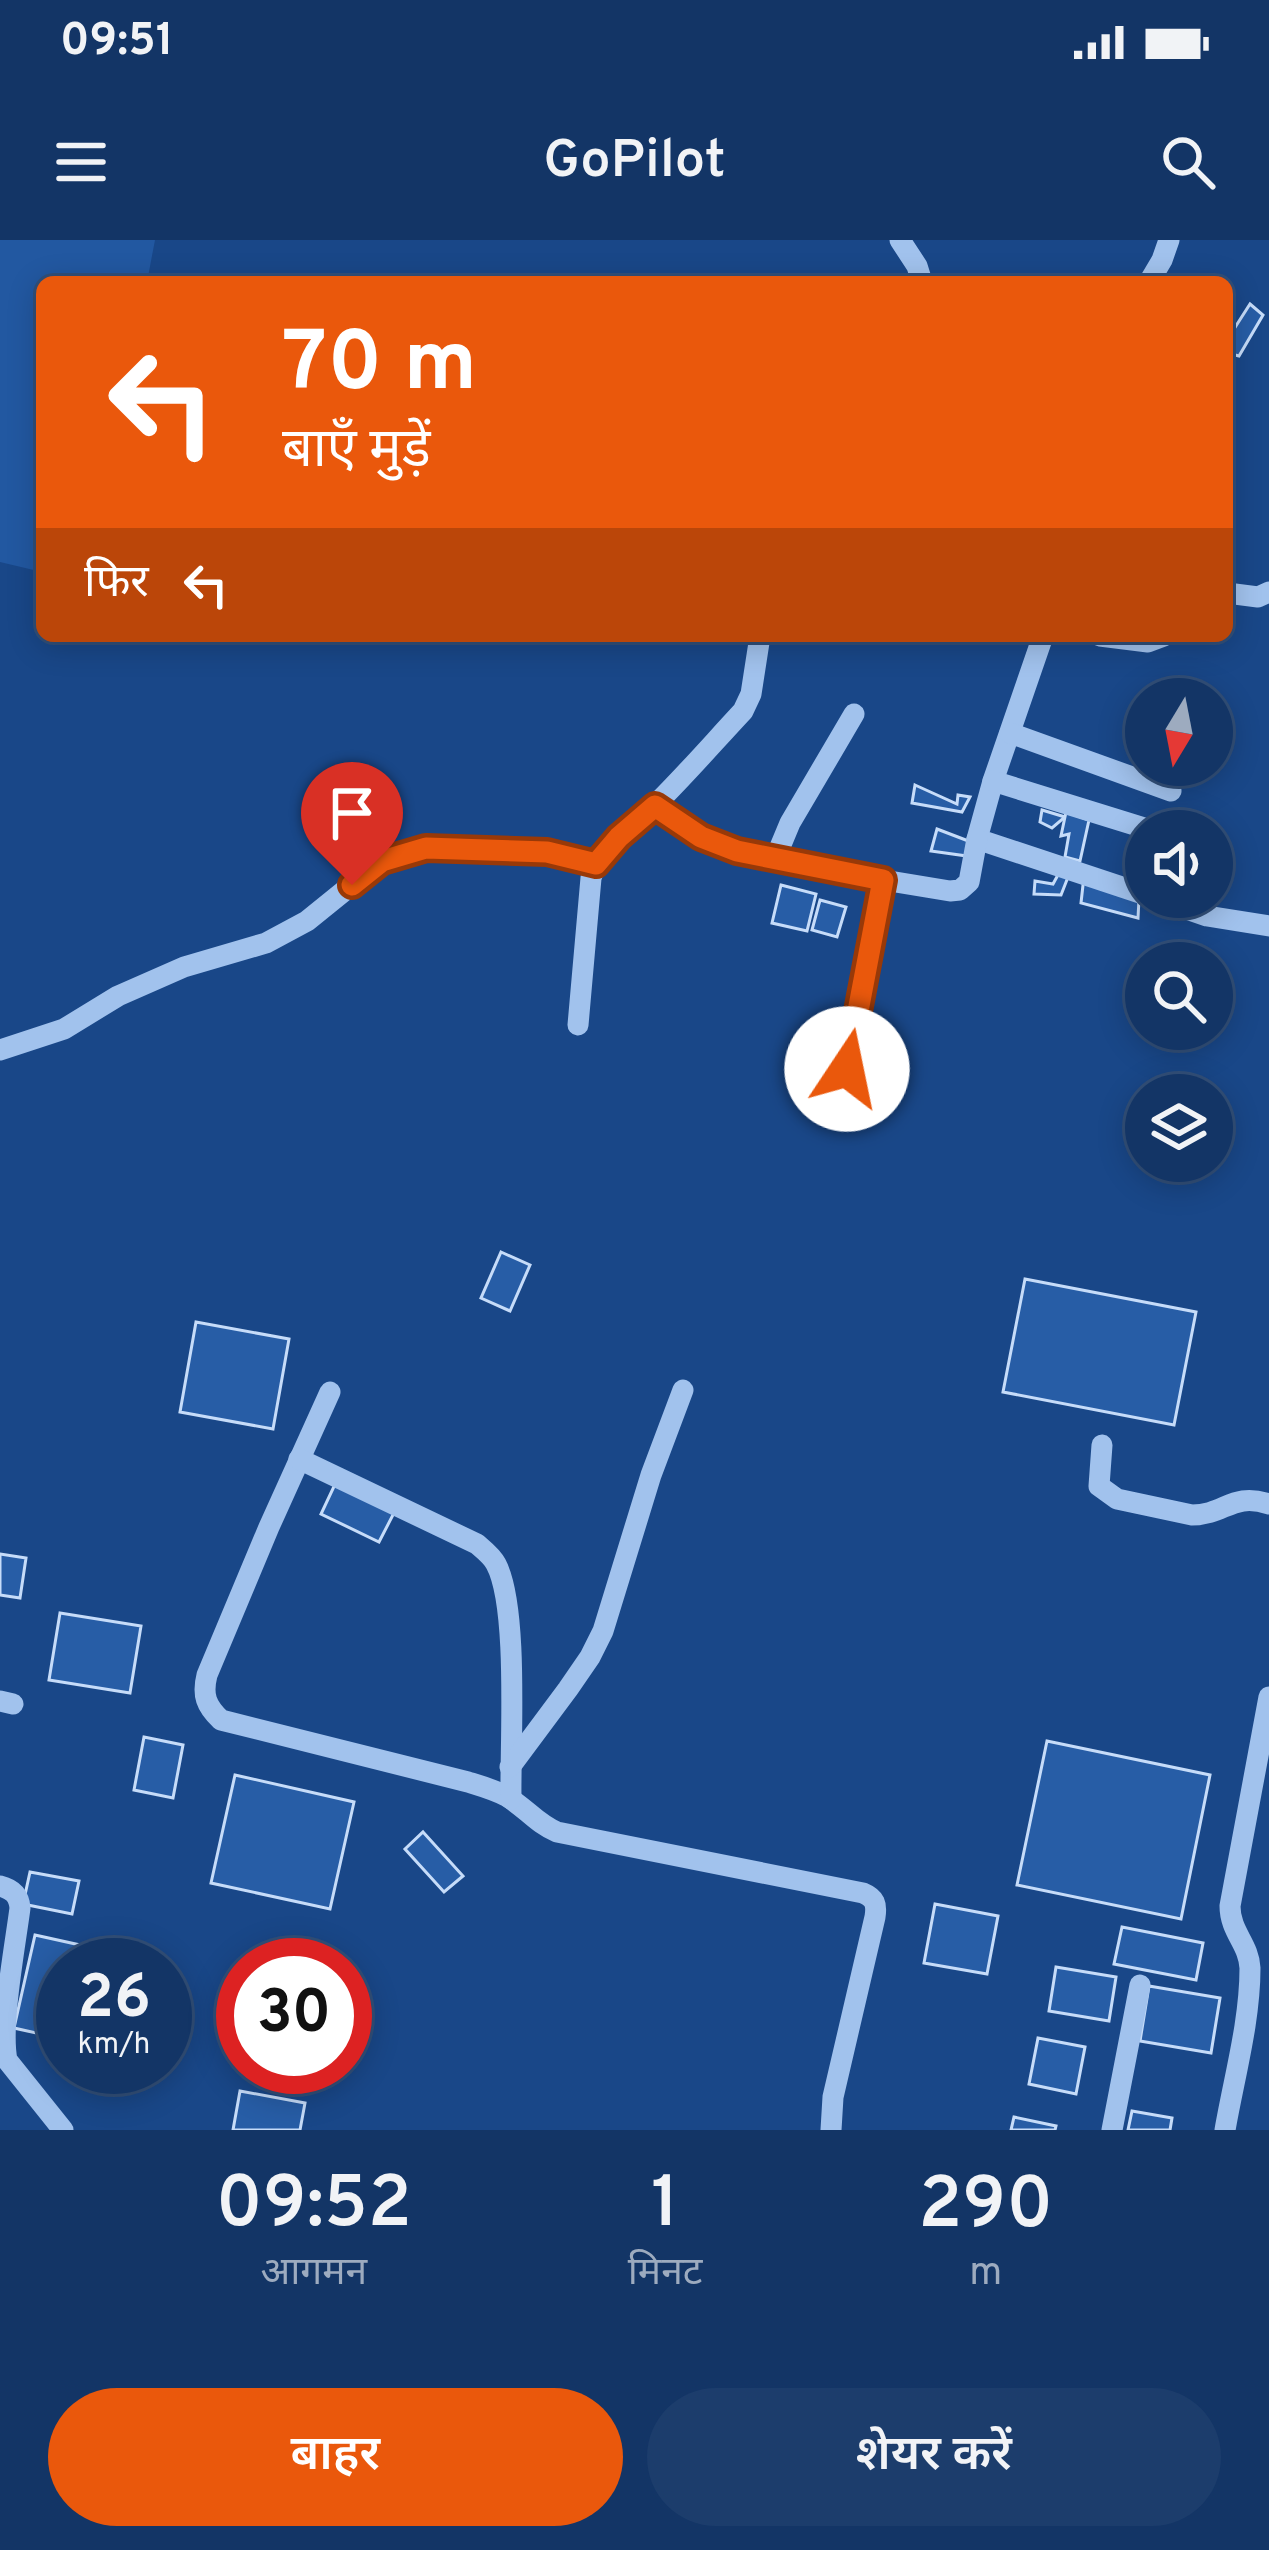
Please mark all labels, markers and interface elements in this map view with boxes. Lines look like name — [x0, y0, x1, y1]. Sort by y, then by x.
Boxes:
text: 09:51 — [60, 14, 174, 71]
text: GoPilot — [543, 128, 726, 197]
icon: menu — [48, 129, 114, 195]
icon: search — [1155, 129, 1221, 195]
text: 70 m — [282, 314, 477, 420]
icon: left — [84, 324, 240, 480]
text: बाएँ मुड़ें — [282, 418, 431, 487]
icon: left — [173, 552, 239, 618]
text: फिर — [84, 556, 149, 613]
north arrow — [1125, 678, 1233, 786]
map controls — [1125, 678, 1233, 1182]
pin — [301, 762, 403, 885]
icon: arrive — [319, 780, 385, 846]
button: sound — [1125, 810, 1233, 918]
button: search — [1125, 942, 1233, 1050]
position arrow — [784, 1006, 910, 1132]
button: layers — [1125, 1074, 1233, 1182]
speed limit sign: 30 — [216, 1938, 372, 2094]
text: 26 — [77, 1963, 151, 2039]
text: km/h — [78, 2027, 150, 2064]
text: 09:52 — [216, 2161, 412, 2253]
text: 1 — [651, 2161, 679, 2253]
text: 290 — [918, 2162, 1053, 2254]
text: आगमन — [260, 2250, 367, 2299]
text: मिनट — [628, 2250, 702, 2299]
text: m — [969, 2250, 1002, 2299]
button: बाहर — [48, 2388, 623, 2526]
button: शेयर करें — [647, 2388, 1221, 2526]

